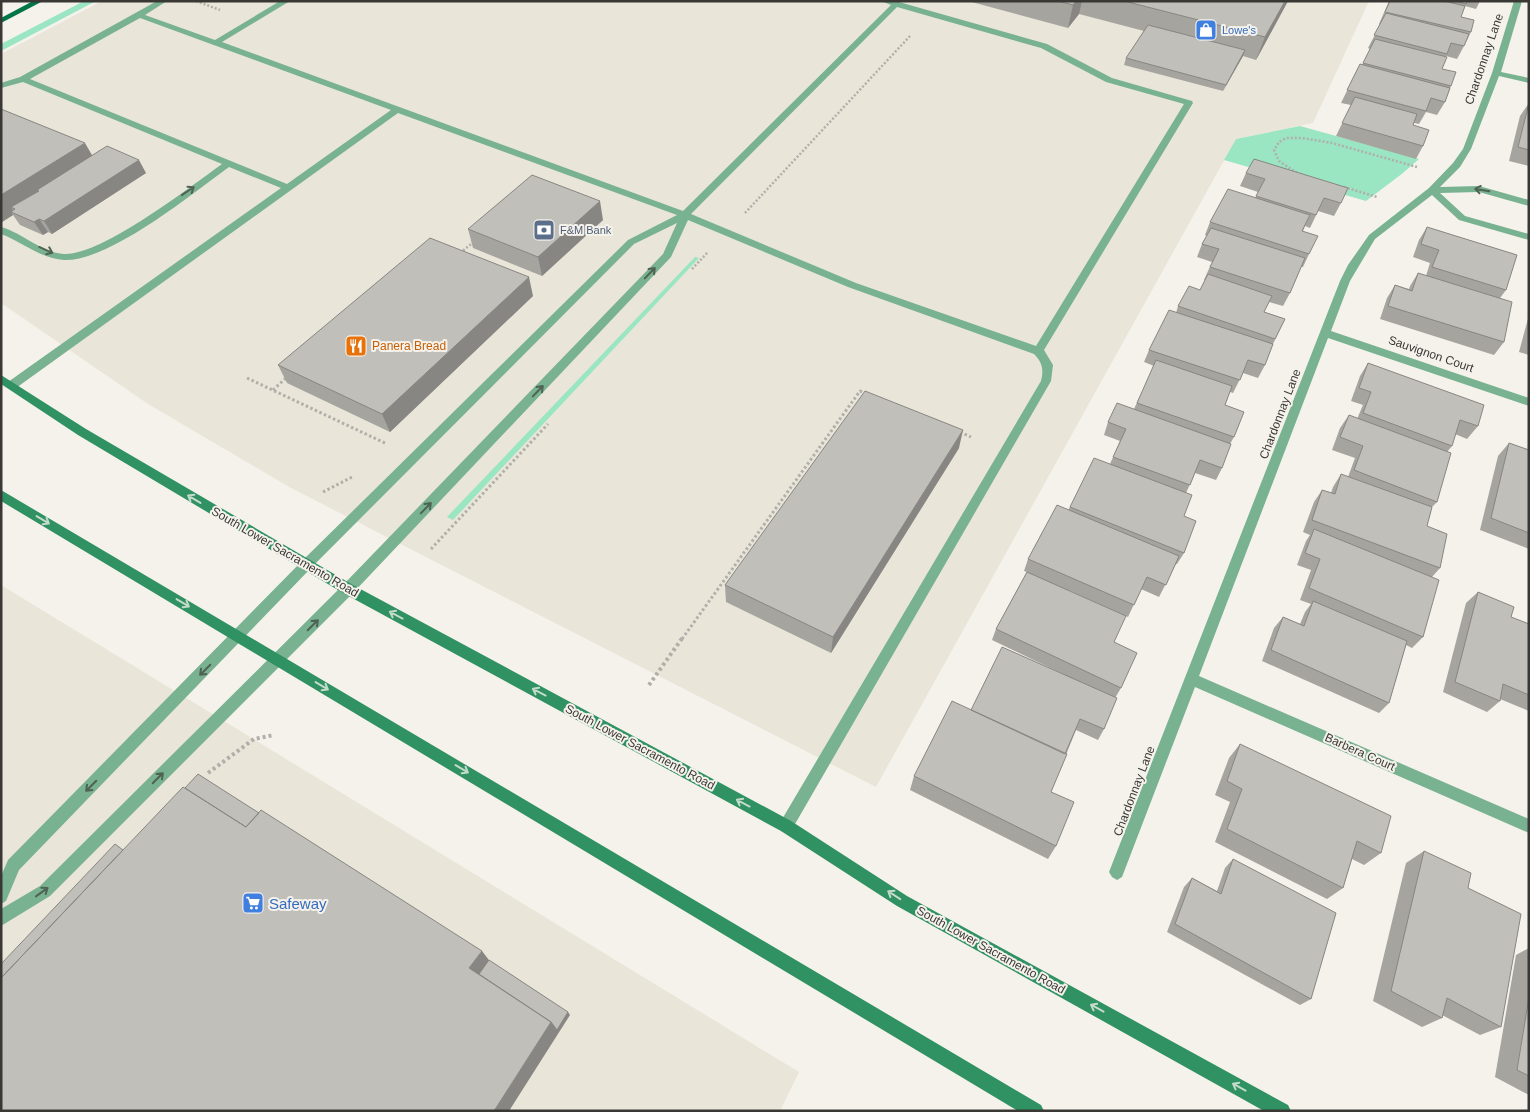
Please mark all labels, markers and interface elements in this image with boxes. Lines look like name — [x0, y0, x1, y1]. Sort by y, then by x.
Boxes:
street label: Chardonnay Lane — [1462, 11, 1506, 106]
shop icon: Lowe's — [1194, 18, 1218, 42]
place label: Lowe's — [1222, 24, 1256, 36]
one-way arrow — [1474, 185, 1490, 195]
one-way arrow — [181, 186, 195, 196]
bank icon: F&M Bank — [532, 218, 556, 242]
place label: F&M Bank — [560, 224, 612, 236]
one-way arrow — [38, 246, 53, 256]
one-way arrow — [644, 267, 656, 279]
street label: Sauvignon Court — [1386, 333, 1476, 375]
restaurant icon: Panera Bread — [344, 334, 368, 358]
place label: Panera Bread — [372, 339, 446, 353]
street label: Chardonnay Lane — [1256, 367, 1304, 461]
one-way arrow — [532, 384, 544, 397]
one-way arrow — [188, 493, 202, 503]
one-way arrow — [420, 502, 432, 515]
street label: South Lower Sacramento Road — [209, 504, 361, 600]
one-way arrow — [36, 515, 50, 525]
one-way arrow — [175, 598, 189, 608]
one-way arrow — [389, 609, 403, 619]
one-way arrow — [306, 619, 318, 631]
one-way arrow — [199, 664, 211, 676]
one-way arrow — [315, 681, 329, 691]
one-way arrow — [531, 687, 546, 697]
street label: South Lower Sacramento Road — [563, 702, 717, 792]
street label: Barbera Court — [1323, 730, 1398, 774]
street label: Chardonnay Lane — [1110, 744, 1158, 838]
one-way arrow — [454, 765, 468, 775]
one-way arrow — [152, 772, 164, 784]
one-way arrow — [85, 780, 97, 792]
one-way arrow — [736, 798, 751, 807]
one-way arrow — [35, 887, 49, 897]
one-way arrow — [887, 890, 901, 901]
supermarket icon: Safeway — [241, 891, 265, 915]
place label: Safeway — [269, 895, 327, 912]
street label: South Lower Sacramento Road — [914, 903, 1068, 997]
one-way arrow — [1090, 1003, 1105, 1013]
one-way arrow — [1232, 1082, 1247, 1092]

